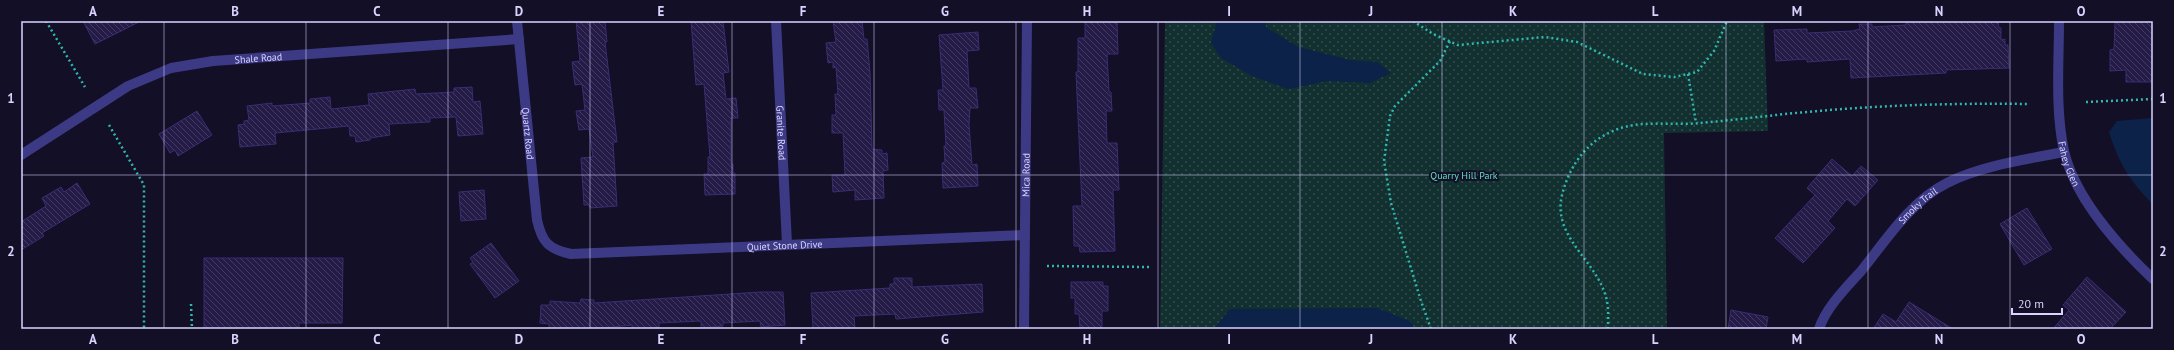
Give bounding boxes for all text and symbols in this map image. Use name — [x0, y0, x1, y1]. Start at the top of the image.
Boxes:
text: A — [89, 3, 97, 20]
text: B — [231, 3, 239, 20]
text: C — [373, 3, 381, 20]
text: D — [515, 3, 523, 20]
text: E — [658, 3, 665, 20]
text: F — [800, 3, 807, 20]
text: G — [941, 3, 949, 20]
text: H — [1083, 3, 1091, 20]
text: I — [1227, 3, 1231, 20]
text: J — [1368, 3, 1373, 20]
text: K — [1509, 3, 1517, 20]
text: L — [1652, 3, 1659, 20]
text: M — [1792, 3, 1802, 20]
text: N — [1935, 3, 1943, 20]
text: O — [2077, 3, 2086, 20]
street label: Shale Road — [234, 50, 283, 66]
text: 1 — [7, 90, 15, 107]
text: 1 — [2159, 90, 2167, 107]
street label: Granite Road — [774, 105, 789, 161]
street label: Quartz Road — [519, 107, 537, 160]
street label: Fahey Glen — [2056, 140, 2083, 188]
street label: Mica Road — [1019, 153, 1032, 197]
park label: Quarry Hill Park — [1430, 169, 1498, 182]
street label: Smoky Trail — [1895, 184, 1940, 226]
street label: Quiet Stone Drive — [746, 237, 823, 253]
text: 2 — [7, 243, 15, 260]
text: 2 — [2159, 243, 2167, 260]
scale bar — [2012, 290, 2062, 316]
text: 20 m — [2018, 296, 2044, 311]
text: A — [89, 331, 97, 348]
text: B — [231, 331, 239, 348]
text: C — [373, 331, 381, 348]
text: D — [515, 331, 523, 348]
text: E — [658, 331, 665, 348]
text: F — [800, 331, 807, 348]
text: G — [941, 331, 949, 348]
text: H — [1083, 331, 1091, 348]
text: I — [1227, 331, 1231, 348]
text: J — [1368, 331, 1373, 348]
text: K — [1509, 331, 1517, 348]
text: L — [1652, 331, 1659, 348]
text: M — [1792, 331, 1802, 348]
text: N — [1935, 331, 1943, 348]
text: O — [2077, 331, 2086, 348]

